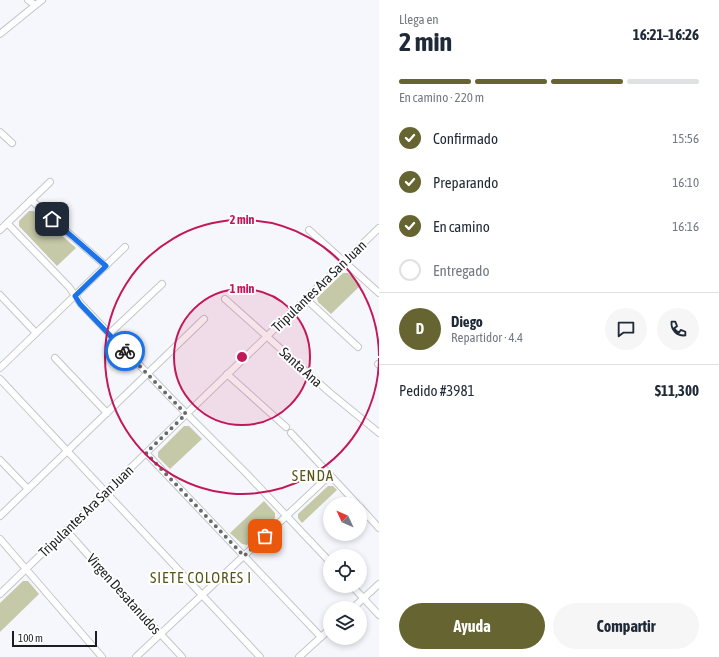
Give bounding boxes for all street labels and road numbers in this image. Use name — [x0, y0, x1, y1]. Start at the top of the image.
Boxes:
street label: Tripulantes Ara San Juan — [269, 237, 369, 335]
street label: Santa Ana — [276, 344, 326, 390]
street label: Tripulantes Ara San Juan — [36, 462, 136, 560]
street label: Virgen Desatanudos — [84, 551, 164, 637]

